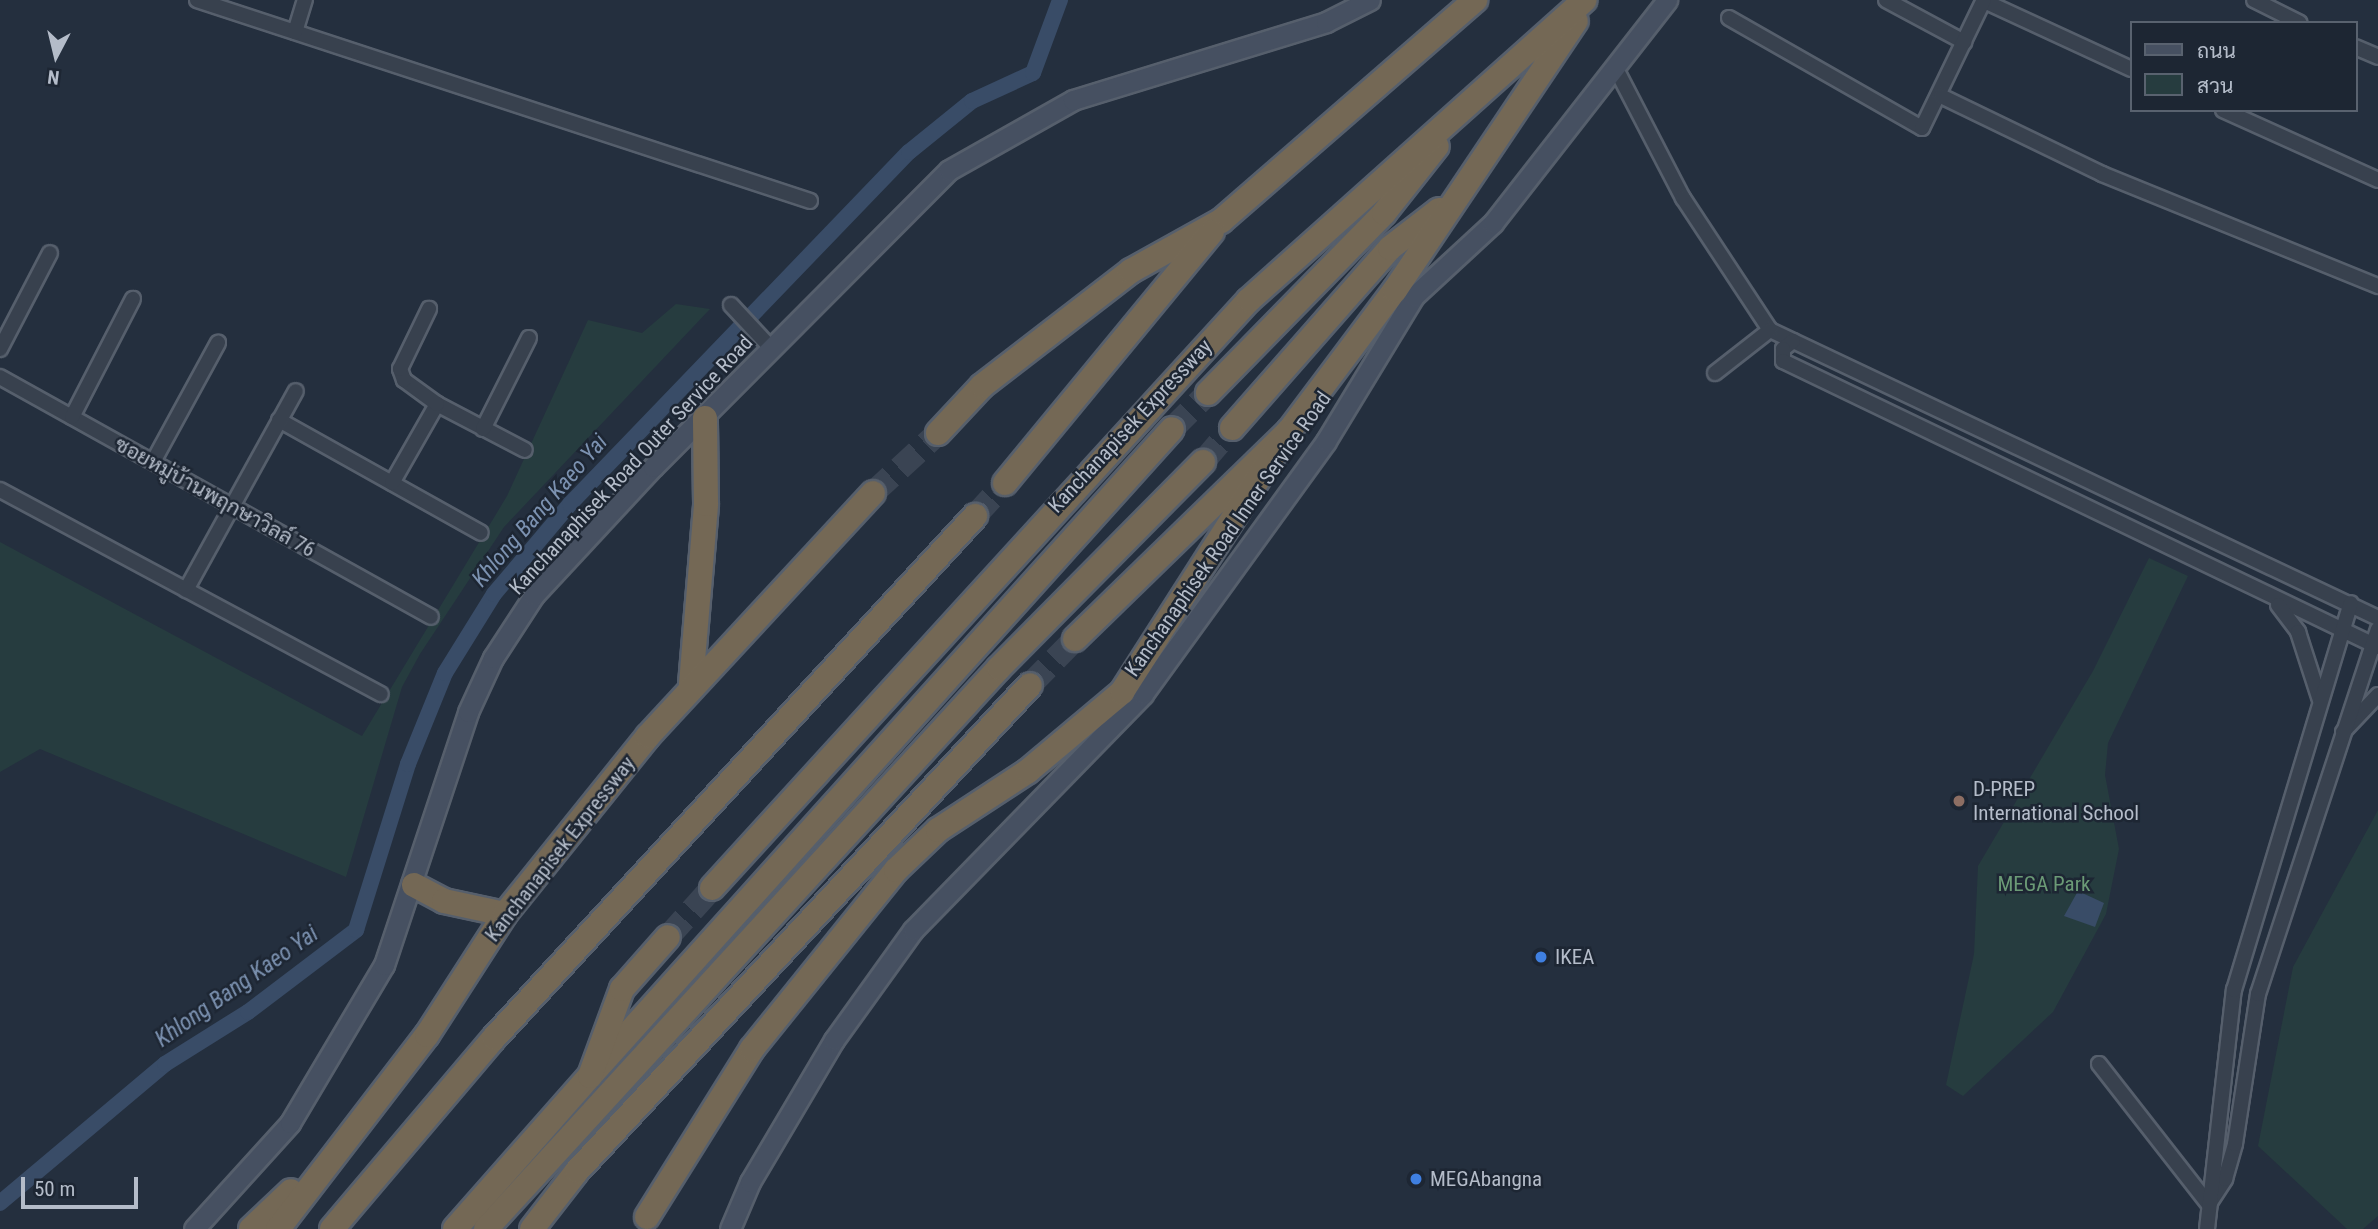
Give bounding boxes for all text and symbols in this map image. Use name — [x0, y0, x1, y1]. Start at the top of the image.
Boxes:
north arrow — [21, 21, 91, 91]
legend — [2130, 21, 2357, 112]
text: ถนน — [2197, 39, 2236, 63]
text: N — [46, 65, 61, 89]
text: สวน — [2197, 74, 2233, 98]
street label: Kanchanaphisek Road Outer Service Road — [504, 330, 758, 600]
street label: Kanchanapisek Expressway — [1043, 334, 1217, 518]
street label: Kanchanaphisek Road Inner Service Road — [1120, 387, 1336, 681]
water label: Khlong Bang Kaeo Yai — [466, 429, 614, 593]
street label: ซอยหมู่บ้านพฤกษาวิลล์ 76 — [110, 431, 320, 563]
street label: Kanchanapisek Expressway — [480, 751, 640, 947]
place label: D-PREP International School — [1973, 776, 2139, 826]
marker: D-PREP International School — [1951, 793, 1967, 809]
park label: MEGA Park — [1997, 871, 2091, 897]
water label: Khlong Bang Kaeo Yai — [150, 920, 324, 1054]
place label: IKEA — [1555, 944, 1594, 970]
marker: IKEA — [1533, 949, 1549, 965]
scale bar — [24, 1162, 142, 1206]
place label: MEGAbangna — [1430, 1166, 1542, 1192]
marker: MEGAbangna — [1408, 1171, 1424, 1187]
text: 50 m — [34, 1177, 75, 1201]

